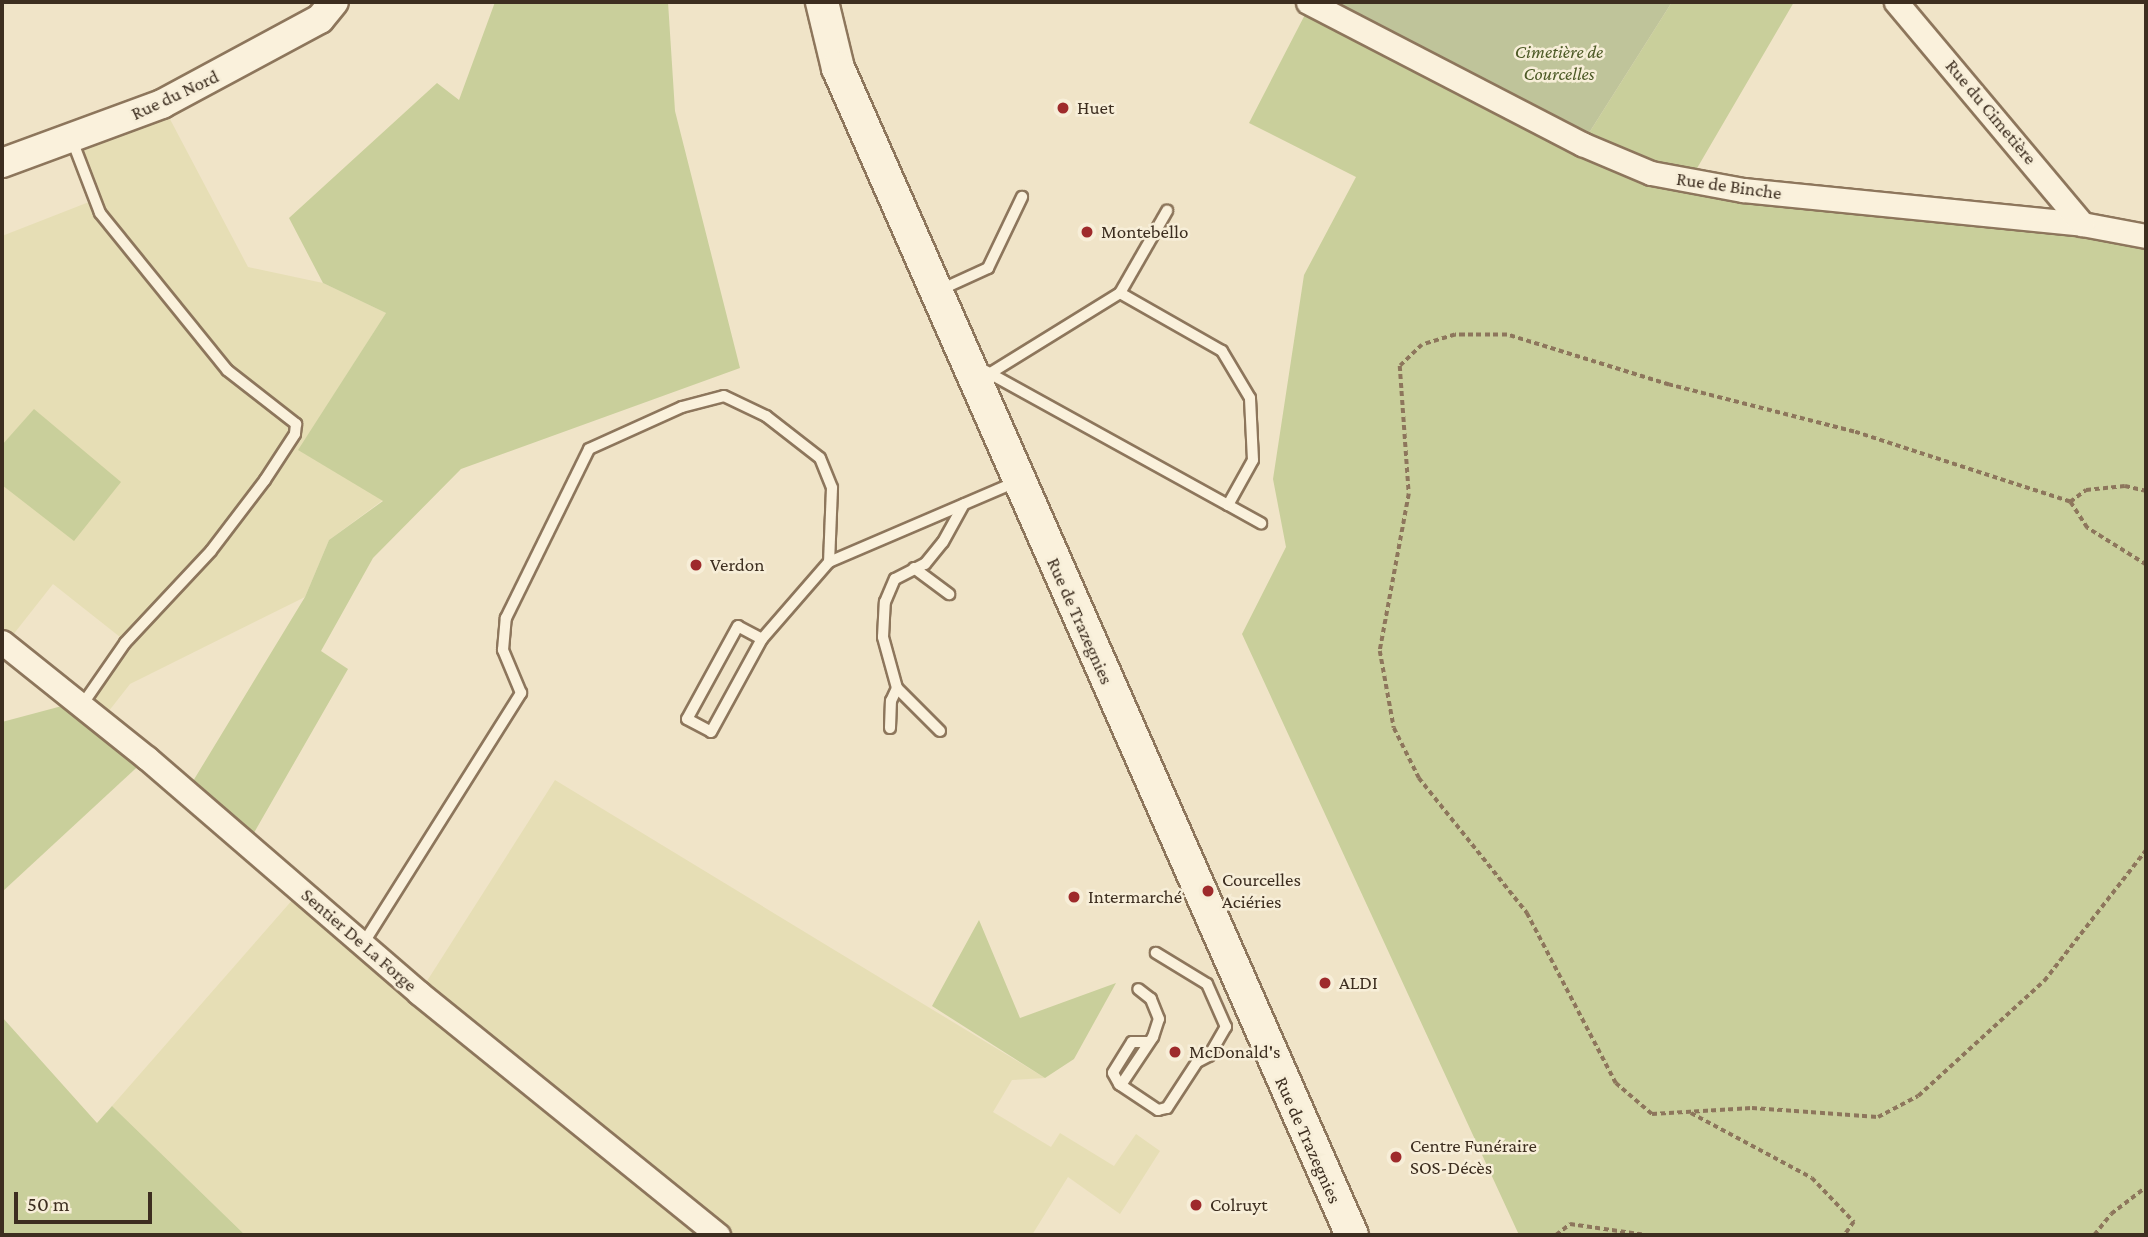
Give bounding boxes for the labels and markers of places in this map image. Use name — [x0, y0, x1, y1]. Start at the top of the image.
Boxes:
place label: Huet — [1077, 97, 1114, 119]
marker: Huet — [1055, 100, 1071, 116]
place label: Montebello — [1101, 221, 1188, 243]
marker: Montebello — [1079, 224, 1095, 240]
place label: Verdon — [710, 554, 764, 576]
marker: Verdon — [688, 557, 704, 573]
place label: Courcelles Aciéries — [1222, 869, 1301, 913]
marker: Courcelles Aciéries — [1200, 883, 1216, 899]
place label: Intermarché — [1088, 886, 1182, 908]
marker: Intermarché — [1066, 889, 1082, 905]
place label: ALDI — [1339, 972, 1378, 994]
marker: ALDI — [1317, 975, 1333, 991]
place label: McDonald's — [1189, 1041, 1281, 1063]
marker: McDonald's — [1167, 1044, 1183, 1060]
place label: Centre Funéraire SOS-Décès — [1410, 1135, 1537, 1179]
marker: Centre Funéraire SOS-Décès — [1388, 1149, 1404, 1165]
place label: Colruyt — [1210, 1194, 1267, 1216]
marker: Colruyt — [1188, 1197, 1204, 1213]

